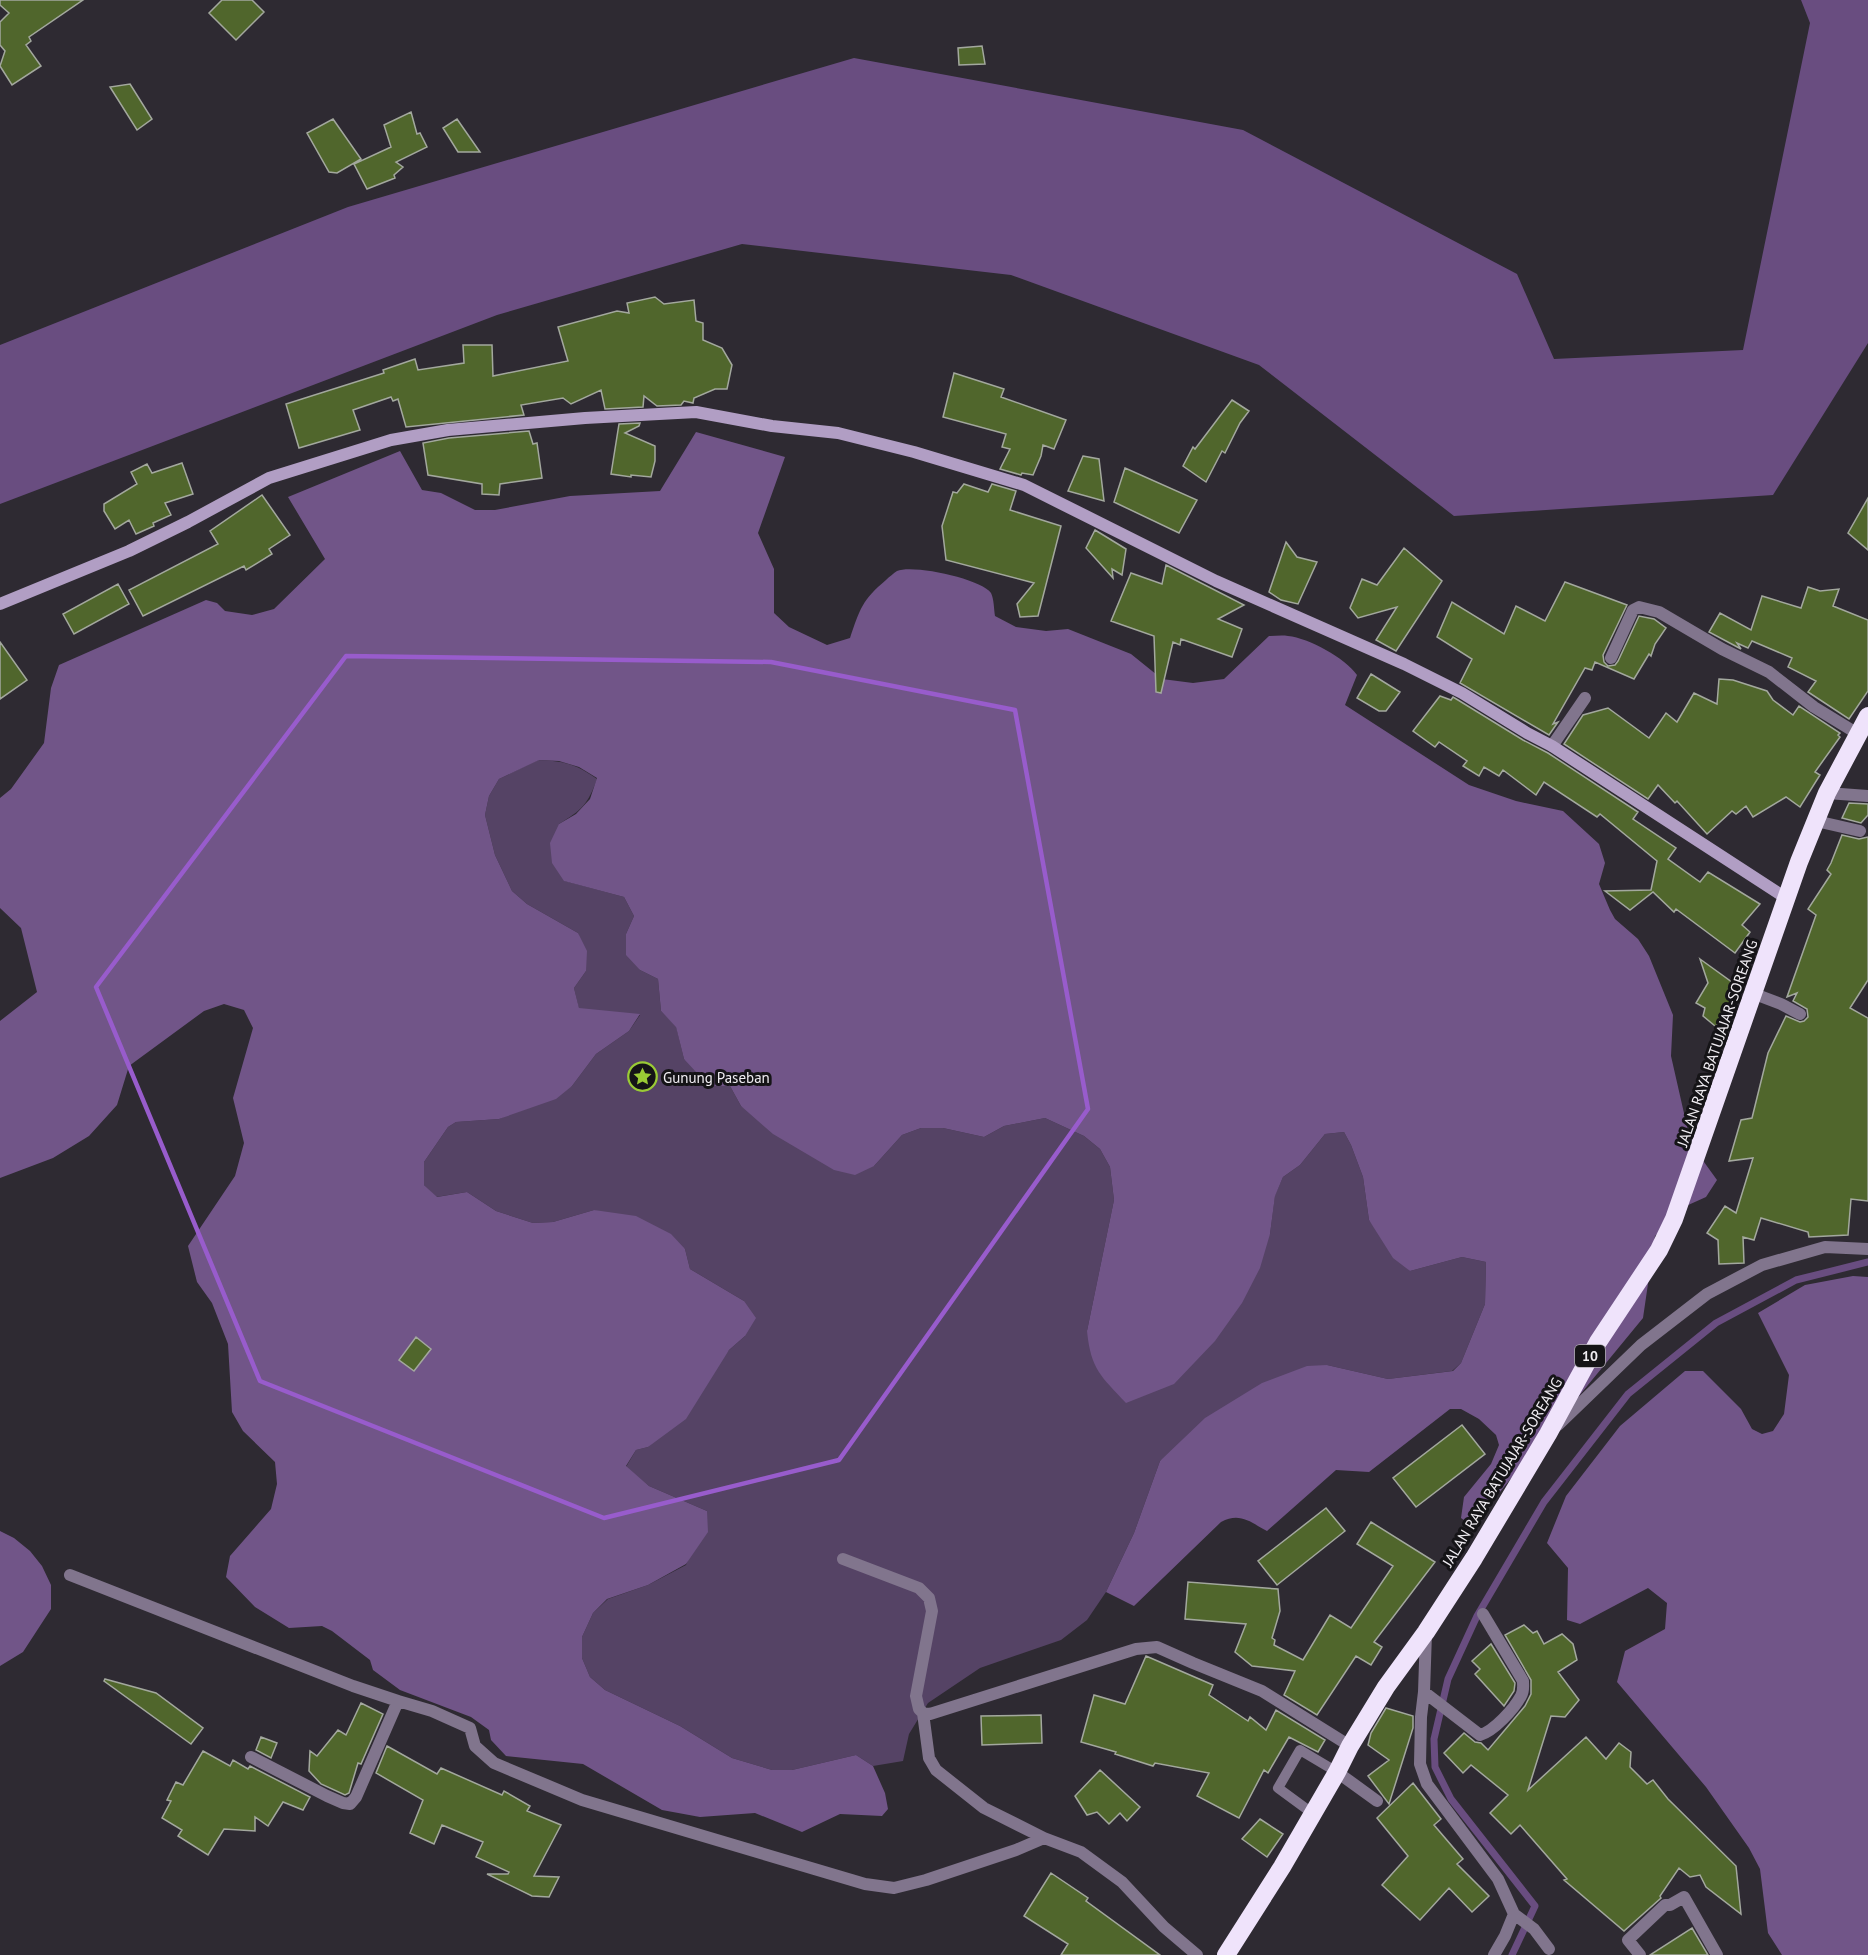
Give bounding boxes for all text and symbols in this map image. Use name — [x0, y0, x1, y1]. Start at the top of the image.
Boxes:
street label: JALAN RAYA BATUJAJAR-SOREANG — [1672, 937, 1761, 1150]
place icon: Gunung Paseban — [626, 1061, 658, 1093]
place label: Gunung Paseban — [663, 1068, 770, 1087]
road number: 10 — [1575, 1345, 1605, 1367]
street label: JALAN RAYA BATUJAJAR-SOREANG — [1437, 1374, 1566, 1571]

